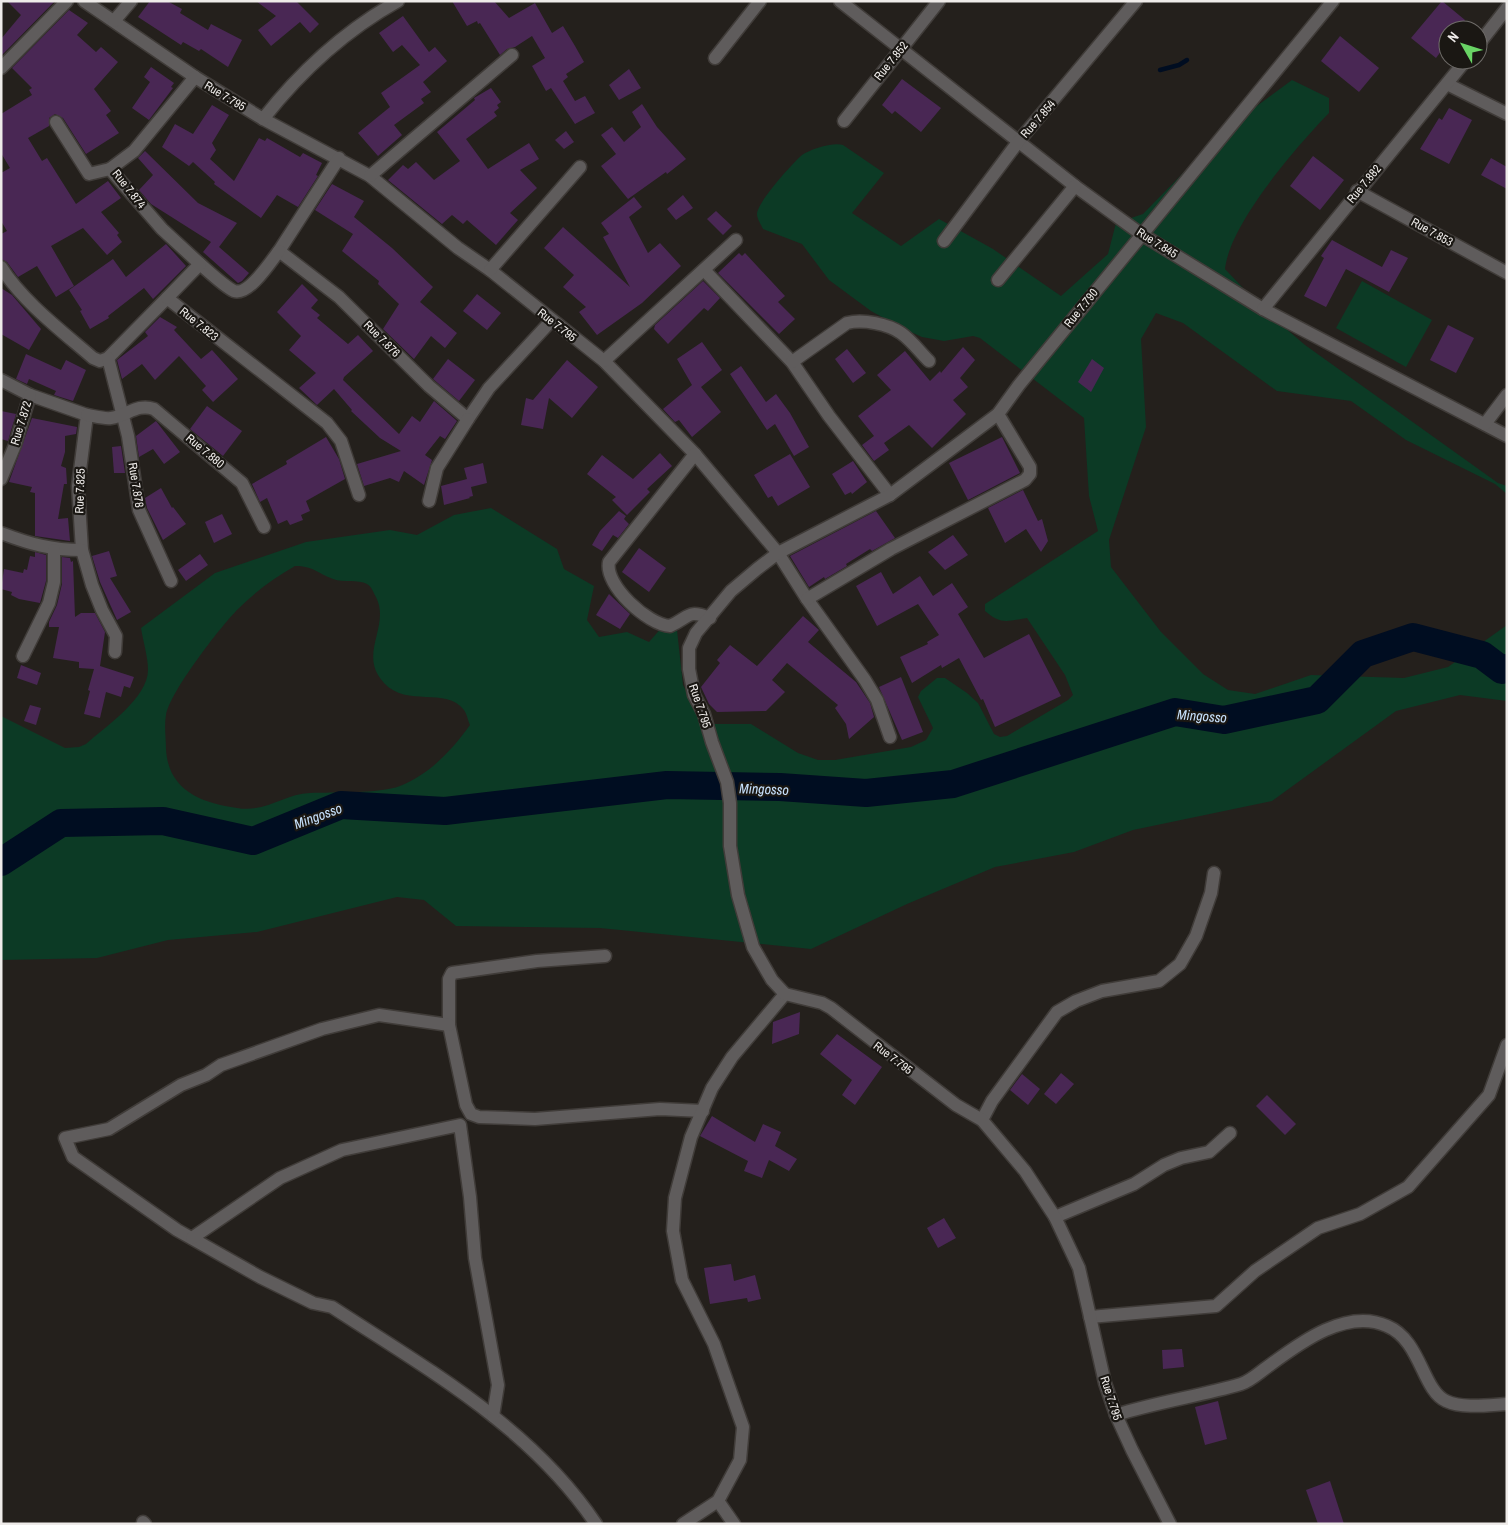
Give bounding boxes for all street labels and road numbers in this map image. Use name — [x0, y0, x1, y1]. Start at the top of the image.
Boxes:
street label: Rue 7.852 — [870, 38, 912, 84]
street label: Rue 7.795 — [201, 77, 249, 115]
street label: Rue 7.854 — [1017, 96, 1059, 141]
street label: Rue 7.882 — [1343, 161, 1385, 207]
street label: Rue 7.874 — [109, 166, 150, 212]
street label: Rue 7.853 — [1408, 214, 1456, 250]
street label: Rue 7.845 — [1134, 224, 1181, 262]
street label: Rue 7.790 — [1060, 285, 1102, 331]
street label: Rue 7.823 — [176, 303, 222, 345]
street label: Rue 7.795 — [534, 305, 580, 346]
street label: Rue 7.876 — [360, 317, 404, 361]
street label: Rue 7.872 — [7, 399, 35, 447]
street label: Rue 7.880 — [182, 430, 228, 472]
street label: Rue 7.878 — [125, 461, 147, 509]
street label: Rue 7.825 — [71, 468, 89, 514]
street label: Rue 7.795 — [685, 682, 715, 731]
street label: Rue 7.795 — [870, 1038, 916, 1078]
street label: Rue 7.795 — [1096, 1374, 1126, 1423]

